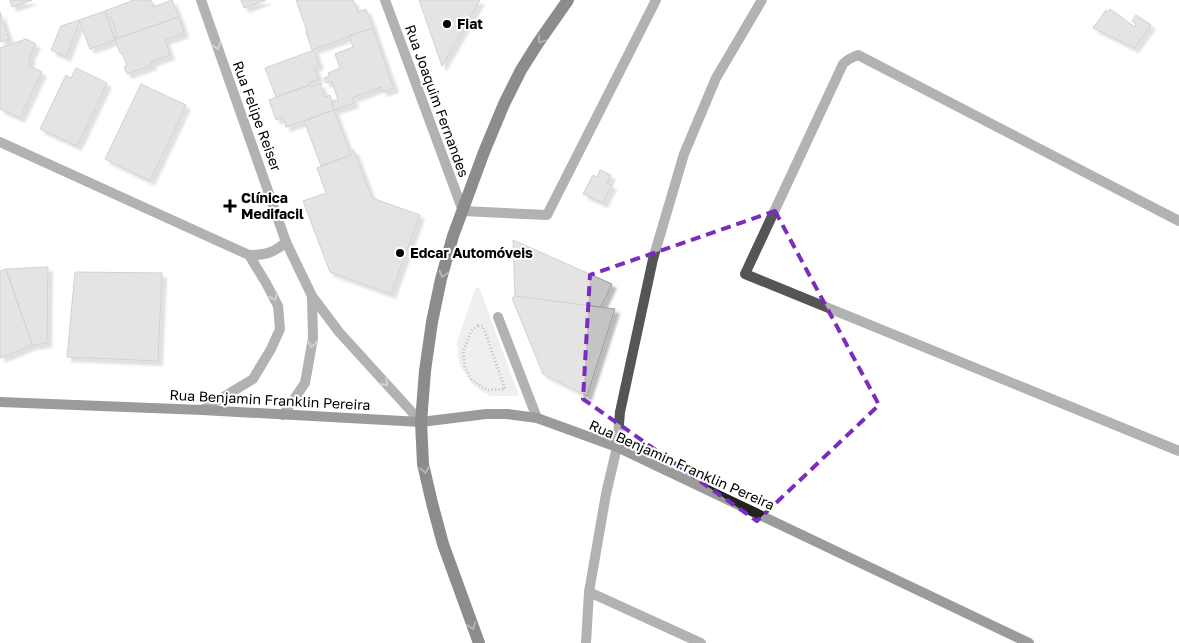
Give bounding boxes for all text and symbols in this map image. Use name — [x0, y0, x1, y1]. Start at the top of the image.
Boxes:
place label: Fiat — [457, 15, 483, 32]
marker: Fiat — [441, 18, 453, 30]
street label: Rua Joaquim Fernandes — [402, 22, 473, 179]
one-way arrow — [537, 35, 547, 44]
one-way arrow — [211, 41, 221, 50]
street label: Rua Felipe Reiser — [230, 58, 286, 174]
place label: Clínica Medifacil — [241, 189, 304, 222]
marker: Clínica Medifacil — [223, 199, 237, 213]
place label: Edcar Automóveis — [410, 244, 533, 261]
marker: Edcar Automóveis — [394, 247, 406, 259]
one-way arrow — [438, 269, 448, 277]
one-way arrow — [268, 292, 278, 301]
one-way arrow — [307, 341, 318, 349]
one-way arrow — [379, 378, 388, 387]
street label: Rua Benjamin Franklin Pereira — [169, 386, 371, 413]
street label: Rua Benjamin Franklin Pereira — [587, 416, 778, 513]
one-way arrow — [419, 466, 430, 475]
one-way arrow — [466, 621, 476, 629]

